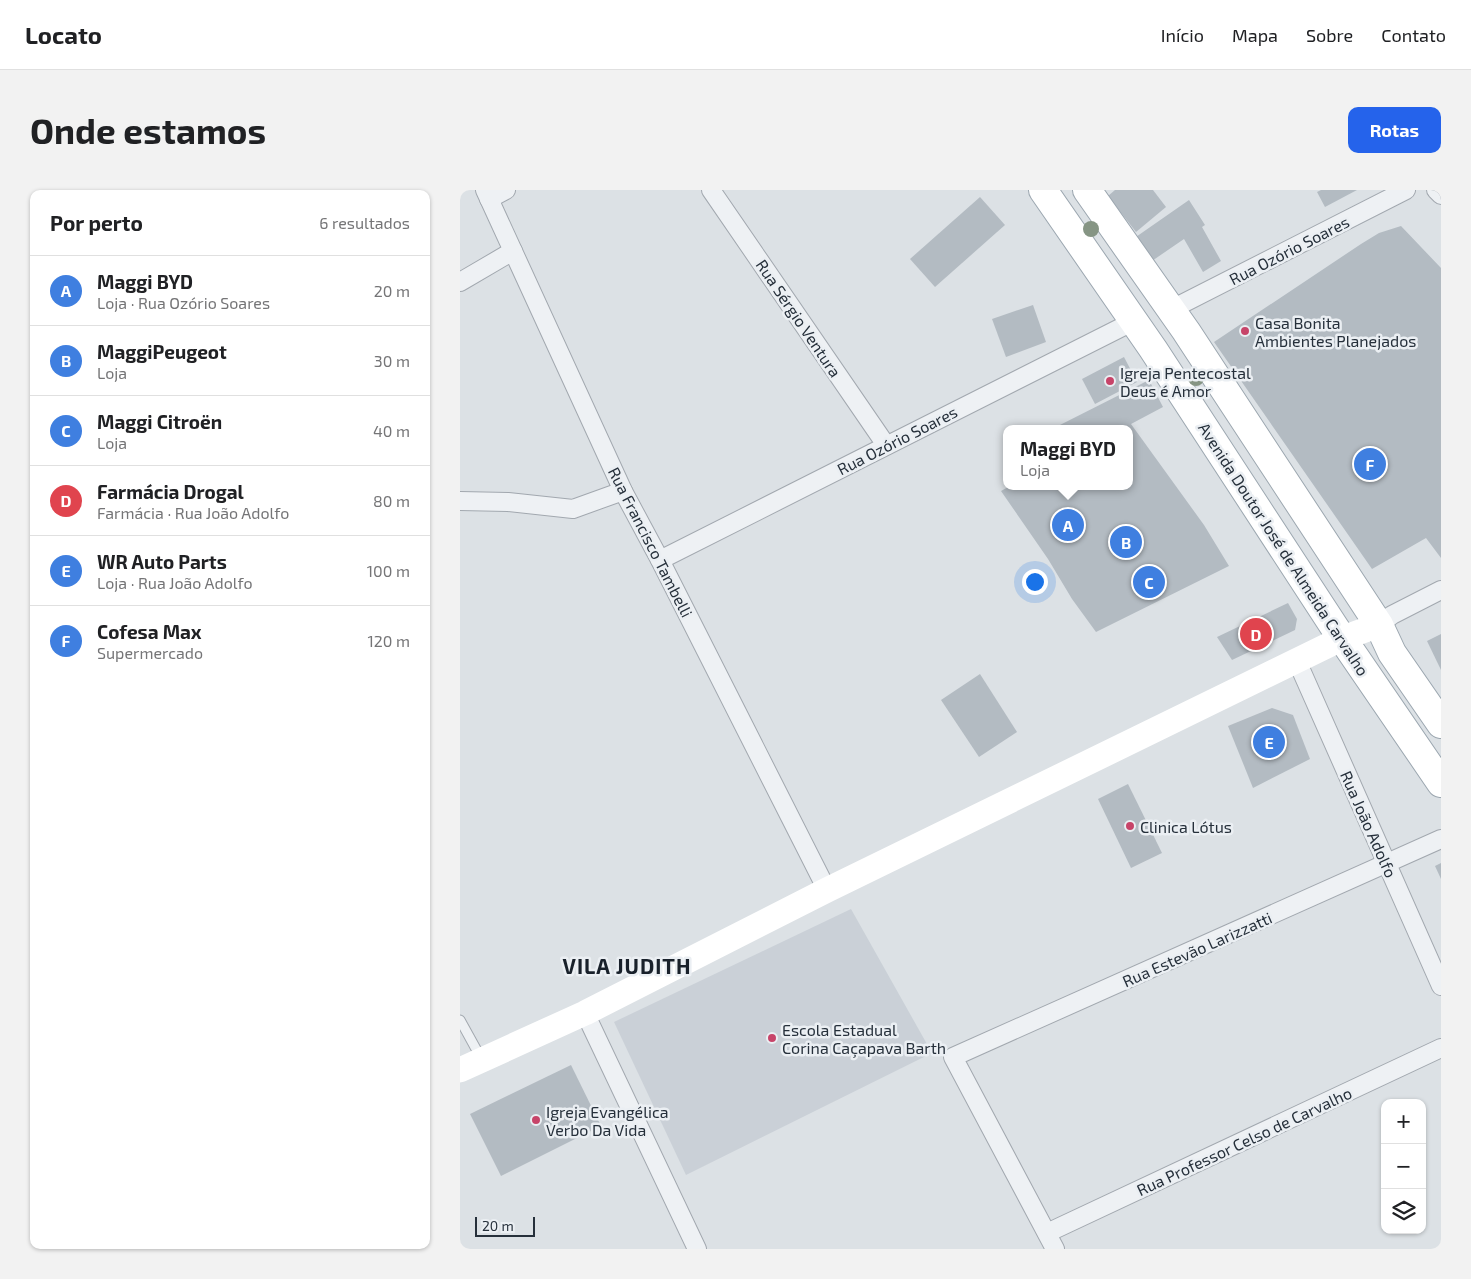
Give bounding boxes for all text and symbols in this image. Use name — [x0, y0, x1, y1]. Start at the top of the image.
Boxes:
text: Locato — [25, 20, 102, 49]
text: Início — [1161, 24, 1204, 46]
text: Mapa — [1232, 24, 1278, 46]
text: Sobre — [1306, 24, 1353, 46]
text: Contato — [1381, 24, 1446, 46]
button: Rotas — [1348, 107, 1441, 153]
text: Onde estamos — [30, 109, 266, 151]
text: Por perto — [50, 210, 143, 235]
street label: Rua Ozório Soares — [1226, 212, 1352, 288]
text: 6 resultados — [319, 213, 410, 232]
street label: Rua Sérgio Ventura — [753, 256, 845, 380]
text: Maggi BYD — [97, 270, 193, 293]
text: A — [61, 281, 71, 300]
text: 20 m — [374, 281, 410, 300]
text: Loja · Rua Ozório Soares — [97, 293, 270, 312]
place label: Casa Bonita Ambientes Planejados — [1255, 313, 1416, 351]
marker: Casa Bonita Ambientes Planejados — [1239, 325, 1251, 337]
text: MaggiPeugeot — [97, 340, 227, 363]
text: B — [61, 351, 71, 370]
text: 30 m — [374, 351, 410, 370]
text: Loja — [97, 363, 127, 382]
place label: Igreja Pentecostal Deus é Amor — [1120, 363, 1251, 400]
marker: Igreja Pentecostal Deus é Amor — [1104, 375, 1116, 387]
street label: Rua Ozório Soares — [834, 402, 960, 478]
text: Maggi Citroën — [97, 410, 222, 433]
street label: Avenida Doutor José de Almeida Carvalho — [1195, 418, 1373, 680]
text: C — [61, 421, 71, 440]
text: 40 m — [373, 421, 410, 440]
popup — [1003, 425, 1133, 490]
text: Loja — [97, 433, 127, 452]
text: Maggi BYD — [1020, 437, 1116, 460]
pin: F — [1354, 445, 1386, 483]
text: Loja — [1020, 460, 1050, 479]
street label: Rua Francisco Tambelli — [605, 464, 697, 620]
text: Farmácia Drogal — [97, 480, 244, 503]
text: D — [61, 491, 71, 510]
text: 80 m — [373, 491, 410, 510]
text: Farmácia · Rua João Adolfo — [97, 503, 289, 522]
pin: A — [1052, 506, 1084, 544]
pin: B — [1110, 523, 1142, 561]
text: WR Auto Parts — [97, 550, 227, 573]
text: E — [61, 561, 71, 580]
text: 100 m — [367, 561, 410, 580]
pin: C — [1133, 563, 1165, 601]
your location — [1022, 569, 1048, 595]
text: Loja · Rua João Adolfo — [97, 573, 253, 592]
pin: D — [1240, 615, 1272, 653]
text: Cofesa Max — [97, 620, 202, 643]
text: F — [62, 631, 70, 650]
text: 120 m — [367, 631, 410, 650]
text: Supermercado — [97, 643, 203, 662]
pin: E — [1253, 723, 1285, 761]
street label: Rua João Adolfo — [1337, 768, 1401, 880]
place label: Clinica Lótus — [1140, 817, 1232, 836]
marker: Clinica Lótus — [1124, 820, 1136, 832]
street label: Rua Estevão Larizzatti — [1119, 907, 1275, 991]
district label: VILA JUDITH — [562, 953, 692, 978]
place label: Escola Estadual Corina Caçapava Barth — [782, 1020, 946, 1058]
marker: Escola Estadual Corina Caçapava Barth — [766, 1032, 778, 1044]
street label: Rua Professor Celso de Carvalho — [1134, 1083, 1354, 1199]
map controls — [1381, 1099, 1426, 1234]
button: + — [1381, 1099, 1426, 1144]
place label: Igreja Evangélica Verbo Da Vida — [546, 1102, 669, 1139]
marker: Igreja Evangélica Verbo Da Vida — [530, 1114, 542, 1126]
button: − — [1381, 1144, 1426, 1189]
button: layers — [1381, 1189, 1426, 1234]
scale bar — [475, 1214, 535, 1237]
text: 20 m — [482, 1217, 514, 1234]

